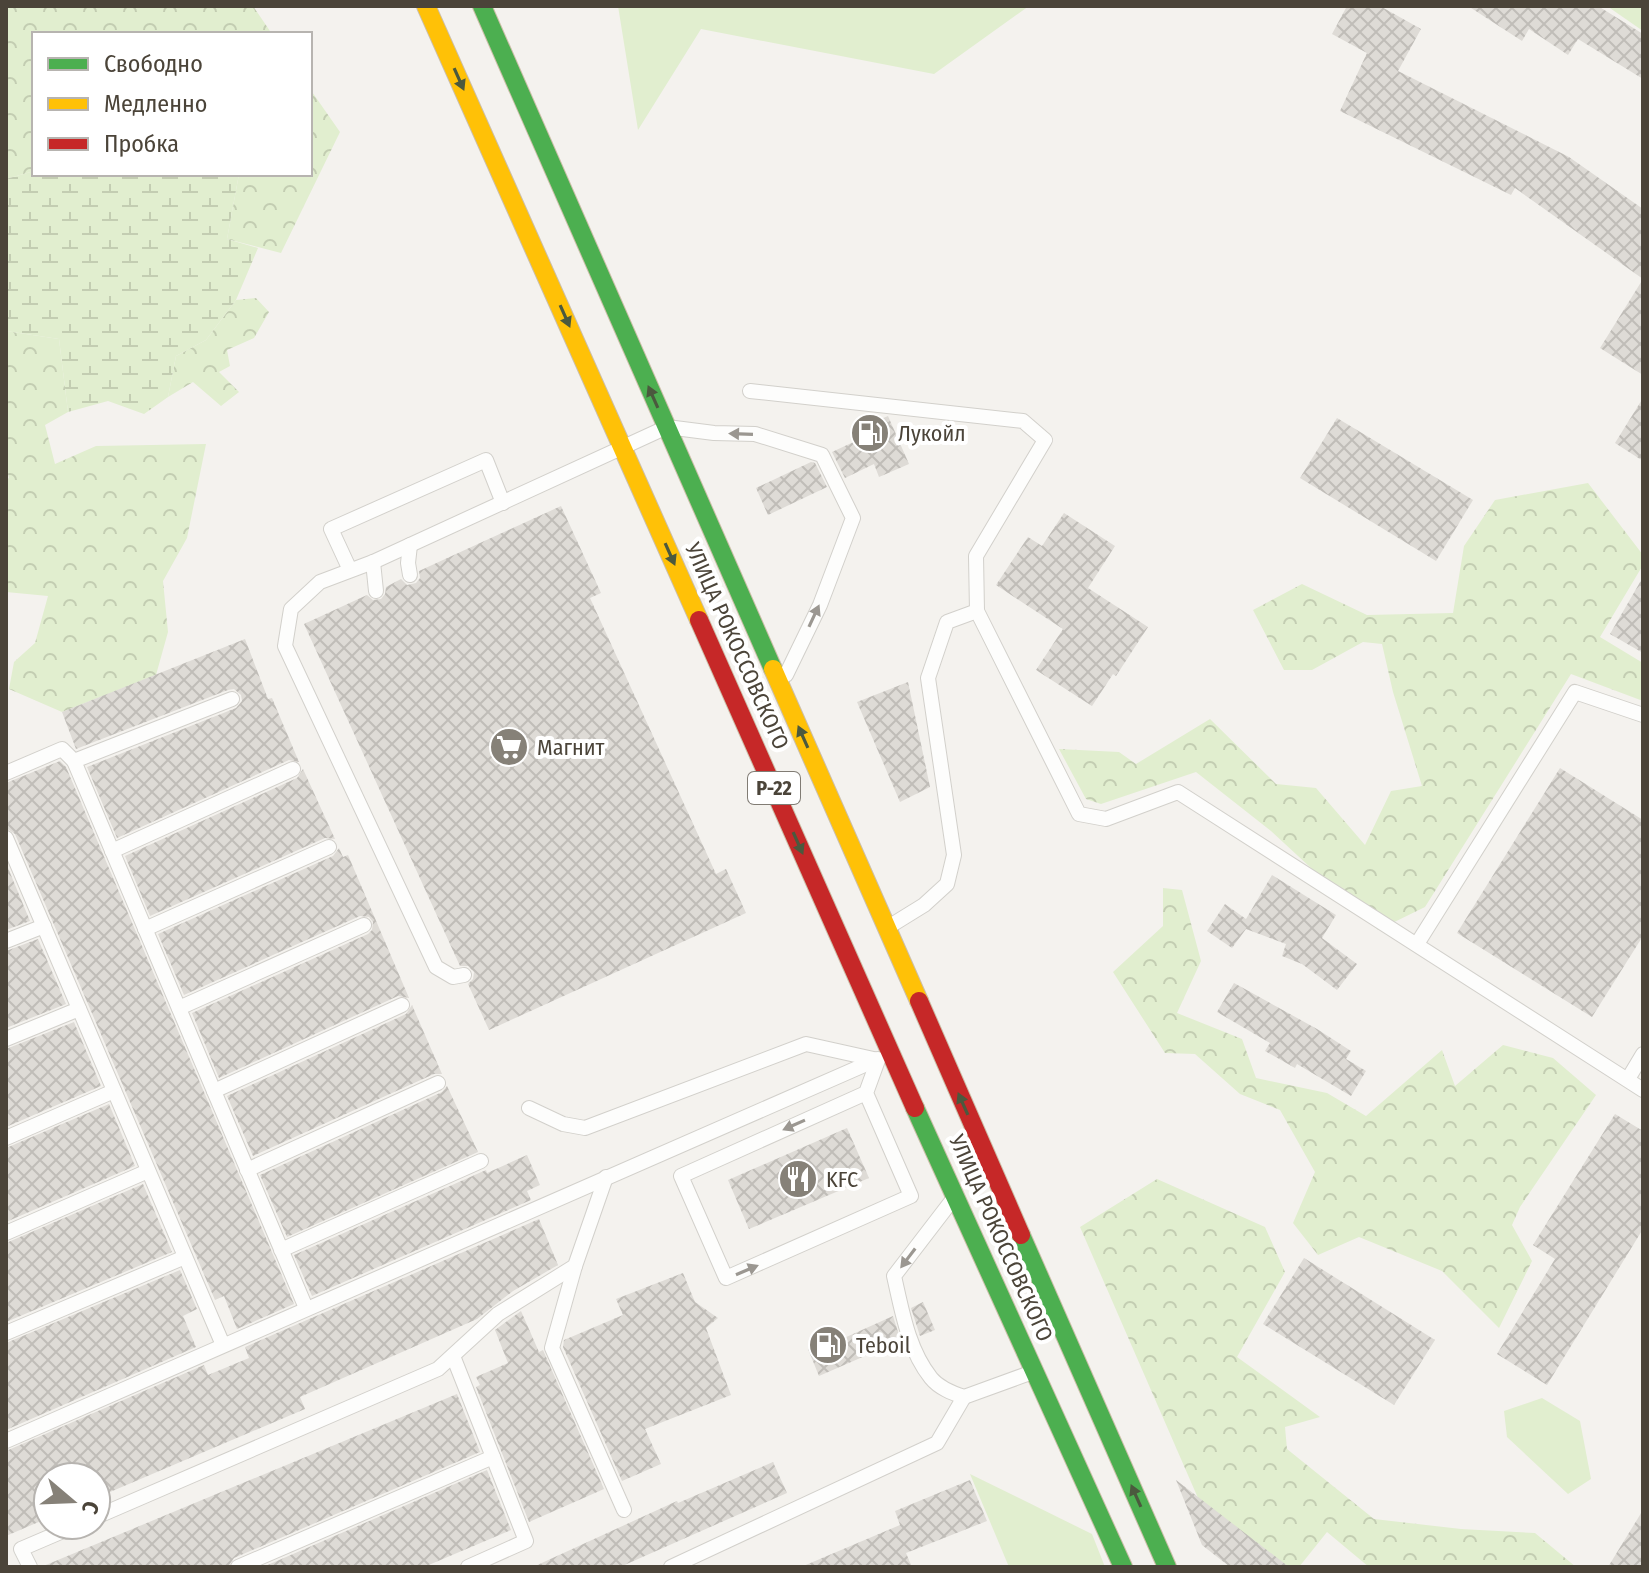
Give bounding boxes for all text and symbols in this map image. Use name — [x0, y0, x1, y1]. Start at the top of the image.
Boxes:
legend — [32, 32, 312, 176]
text: Свободно — [104, 50, 203, 78]
one-way arrow — [452, 67, 466, 91]
text: Медленно — [104, 90, 207, 118]
text: Пробка — [104, 130, 179, 158]
one-way arrow — [558, 305, 572, 328]
one-way arrow — [647, 385, 660, 409]
fuel station icon: Лукойл — [849, 412, 891, 454]
place label: Лукойл — [898, 420, 966, 447]
one-way arrow — [728, 428, 753, 440]
street label: УЛИЦА РОКОССОВСКОГО — [679, 537, 795, 754]
one-way arrow — [664, 542, 677, 566]
one-way arrow — [807, 604, 821, 628]
supermarket icon: Магнит — [488, 726, 530, 768]
one-way arrow — [796, 726, 809, 749]
place label: Магнит — [537, 734, 604, 761]
road number: Р-22 — [748, 772, 800, 804]
one-way arrow — [791, 831, 805, 855]
one-way arrow — [957, 1092, 970, 1116]
one-way arrow — [783, 1118, 806, 1131]
street label: УЛИЦА РОКОССОВСКОГО — [943, 1129, 1059, 1346]
restaurant icon: KFC — [777, 1158, 819, 1200]
place label: KFC — [826, 1166, 858, 1193]
one-way arrow — [900, 1248, 916, 1268]
one-way arrow — [736, 1263, 759, 1276]
fuel station icon: Teboil — [807, 1324, 849, 1366]
place label: Teboil — [856, 1332, 911, 1359]
north arrow — [32, 1461, 112, 1541]
one-way arrow — [1129, 1484, 1142, 1507]
text: С — [76, 1498, 105, 1518]

